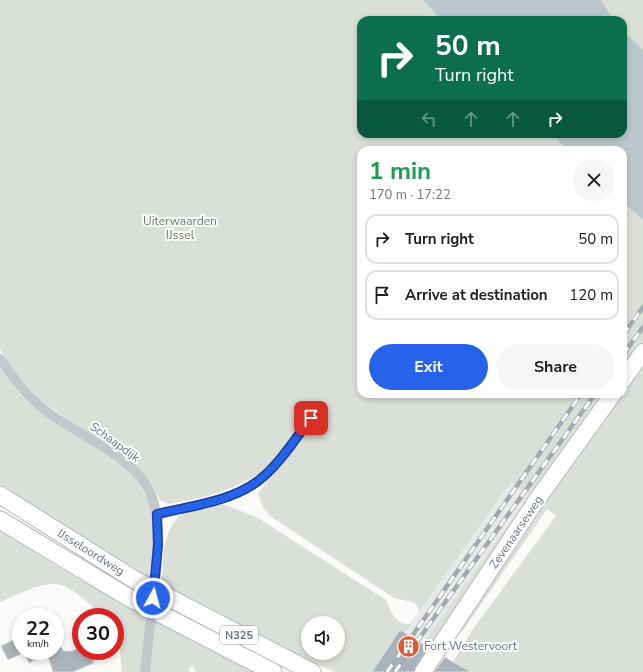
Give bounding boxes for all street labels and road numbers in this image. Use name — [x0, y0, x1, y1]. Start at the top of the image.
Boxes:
street label: Schaapdijk — [87, 418, 144, 466]
street label: Zevenaarseweg — [486, 492, 546, 572]
street label: IJsseloordweg — [54, 525, 128, 579]
road number: N325 — [220, 626, 258, 644]

